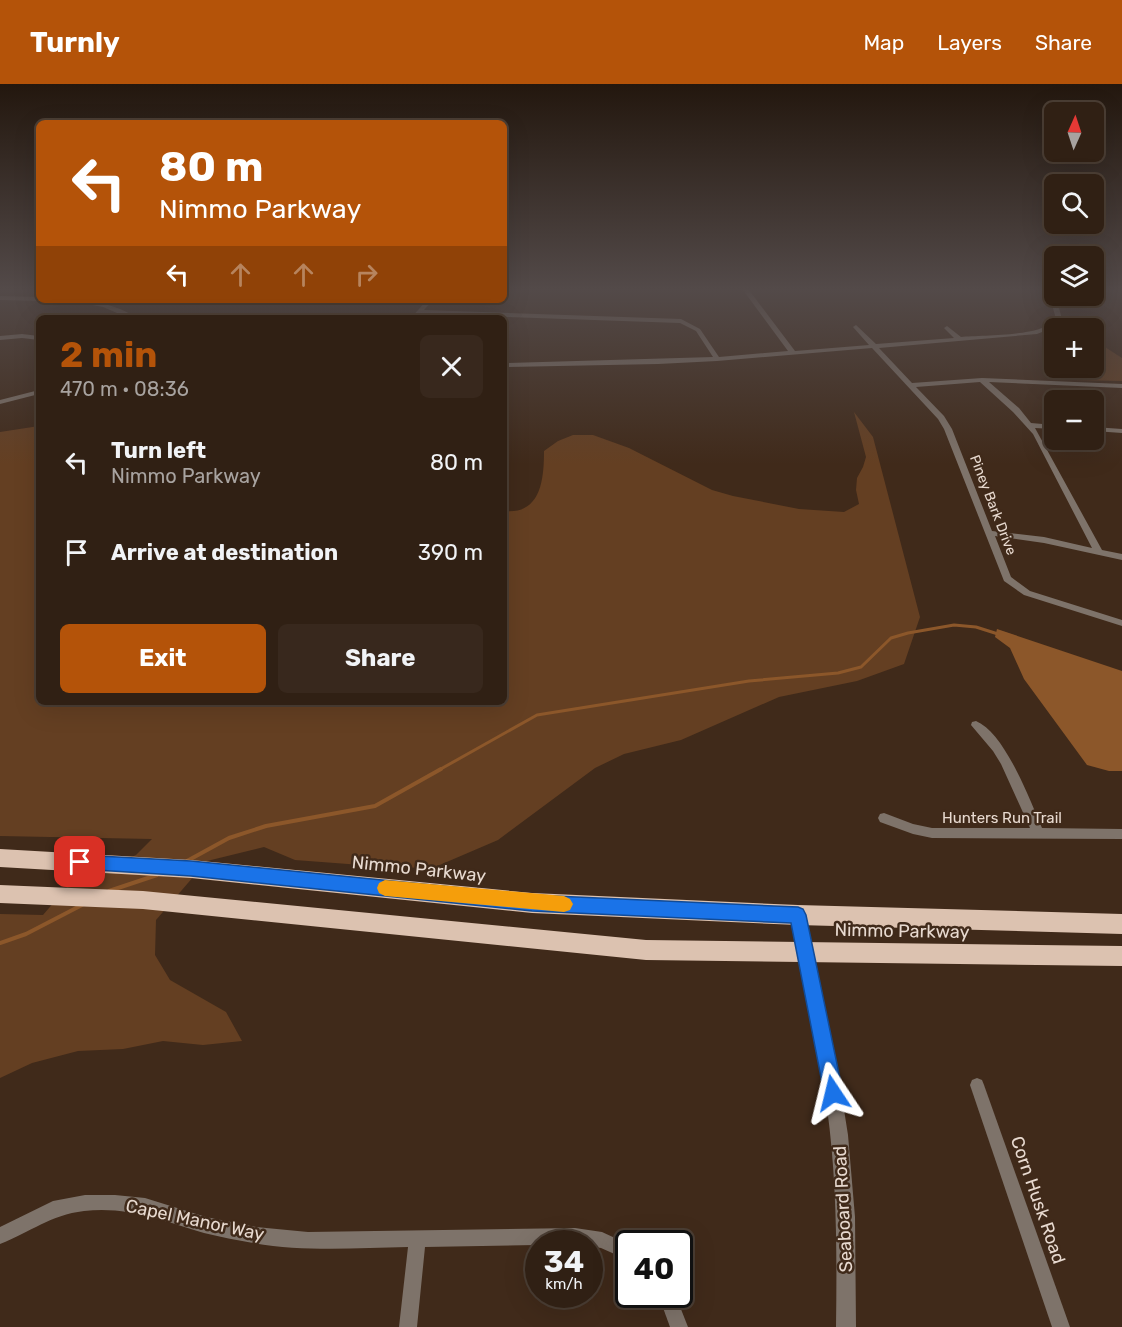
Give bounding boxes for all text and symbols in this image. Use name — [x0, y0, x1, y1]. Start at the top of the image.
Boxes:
text: Turnly — [30, 26, 120, 59]
text: Map — [863, 30, 904, 55]
text: Layers — [937, 30, 1002, 55]
text: Share — [1035, 30, 1092, 55]
north arrow — [1044, 102, 1104, 162]
map controls — [1044, 102, 1104, 450]
text: 80 m — [159, 142, 263, 192]
icon: left — [60, 144, 138, 222]
button: search — [1044, 174, 1104, 234]
text: Nimmo Parkway — [159, 193, 361, 225]
button: layers — [1044, 246, 1104, 306]
icon: left — [161, 258, 194, 291]
icon: ahead — [224, 258, 257, 291]
icon: ahead — [287, 258, 320, 291]
icon: right — [350, 258, 383, 291]
button: + — [1044, 318, 1104, 378]
text: 2 min — [60, 333, 158, 376]
button: close — [420, 335, 483, 398]
text: 470 m · 08:36 — [60, 377, 189, 401]
button: − — [1044, 390, 1104, 450]
text: Turn left — [111, 437, 206, 464]
icon: left — [60, 446, 93, 479]
text: 80 m — [430, 449, 483, 476]
street label: Piney Bark Drive — [966, 453, 1020, 558]
text: Nimmo Parkway — [111, 464, 261, 488]
icon: arrive — [60, 536, 93, 569]
text: Arrive at destination — [111, 539, 338, 566]
text: 390 m — [418, 539, 483, 566]
button: Exit — [60, 624, 266, 693]
button: Share — [278, 624, 483, 693]
street label: Hunters Run Trail — [942, 809, 1062, 827]
pin — [54, 836, 105, 887]
icon: arrive — [63, 845, 96, 878]
street label: Nimmo Parkway — [351, 851, 487, 887]
street label: Nimmo Parkway — [834, 919, 970, 943]
position arrow — [801, 1061, 865, 1125]
street label: Corn Husk Road — [1006, 1133, 1070, 1267]
street label: Seaboard Road — [829, 1145, 857, 1273]
street label: Capel Manor Way — [124, 1195, 266, 1245]
speed limit sign: 40 — [615, 1230, 693, 1308]
text: 34 — [544, 1244, 584, 1280]
text: km/h — [545, 1275, 583, 1293]

